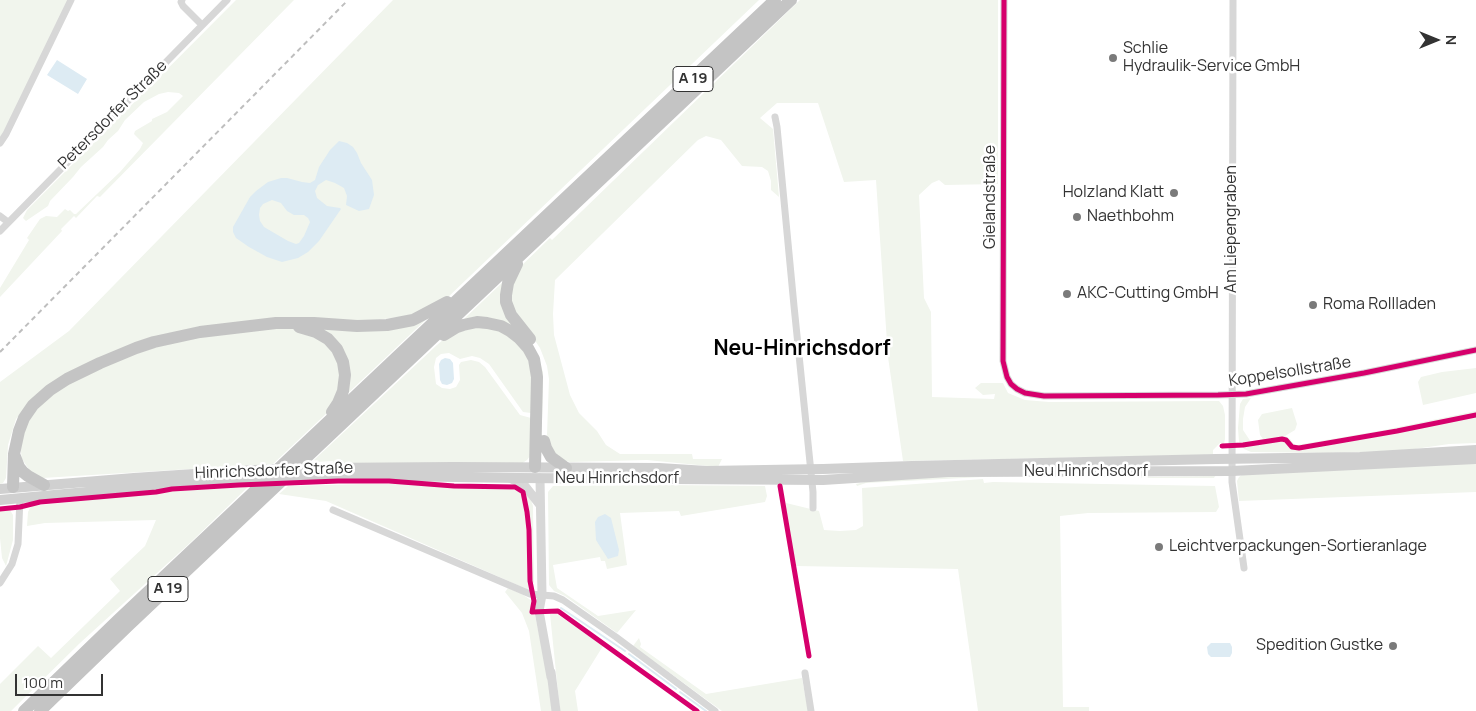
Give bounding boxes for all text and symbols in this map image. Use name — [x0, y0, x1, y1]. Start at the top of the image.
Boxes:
north arrow — [1411, 15, 1461, 65]
text: N — [1442, 35, 1461, 45]
place label: Schlie Hydraulik-Service GmbH — [1123, 39, 1300, 77]
marker: Schlie Hydraulik-Service GmbH — [1107, 52, 1119, 64]
street label: Petersdorfer Straße — [55, 57, 171, 173]
road number: A 19 — [673, 66, 713, 92]
street label: Gielandstraße — [981, 145, 1001, 249]
street label: Am Liepengraben — [1222, 165, 1242, 293]
place label: Holzland Klatt — [1063, 183, 1164, 203]
marker: Holzland Klatt — [1168, 187, 1180, 199]
place label: Naethbohm — [1087, 207, 1174, 227]
marker: Naethbohm — [1071, 211, 1083, 223]
place label: AKC-Cutting GmbH — [1077, 284, 1219, 304]
marker: AKC-Cutting GmbH — [1061, 288, 1073, 300]
place label: Roma Rollladen — [1323, 295, 1436, 315]
marker: Roma Rollladen — [1307, 299, 1319, 311]
district label: Neu-Hinrichsdorf — [714, 336, 890, 362]
street label: Koppelsollstraße — [1227, 353, 1353, 391]
street label: Hinrichsdorfer Straße — [195, 459, 353, 483]
street label: Neu Hinrichsdorf — [1024, 462, 1148, 482]
street label: Neu Hinrichsdorf — [555, 469, 679, 489]
place label: Leichtverpackungen-Sortieranlage — [1169, 537, 1427, 557]
marker: Leichtverpackungen-Sortieranlage — [1153, 541, 1165, 553]
road number: A 19 — [148, 576, 188, 602]
place label: Spedition Gustke — [1256, 636, 1383, 656]
marker: Spedition Gustke — [1387, 640, 1399, 652]
scale bar — [18, 664, 105, 696]
text: 100 m — [23, 672, 63, 693]

